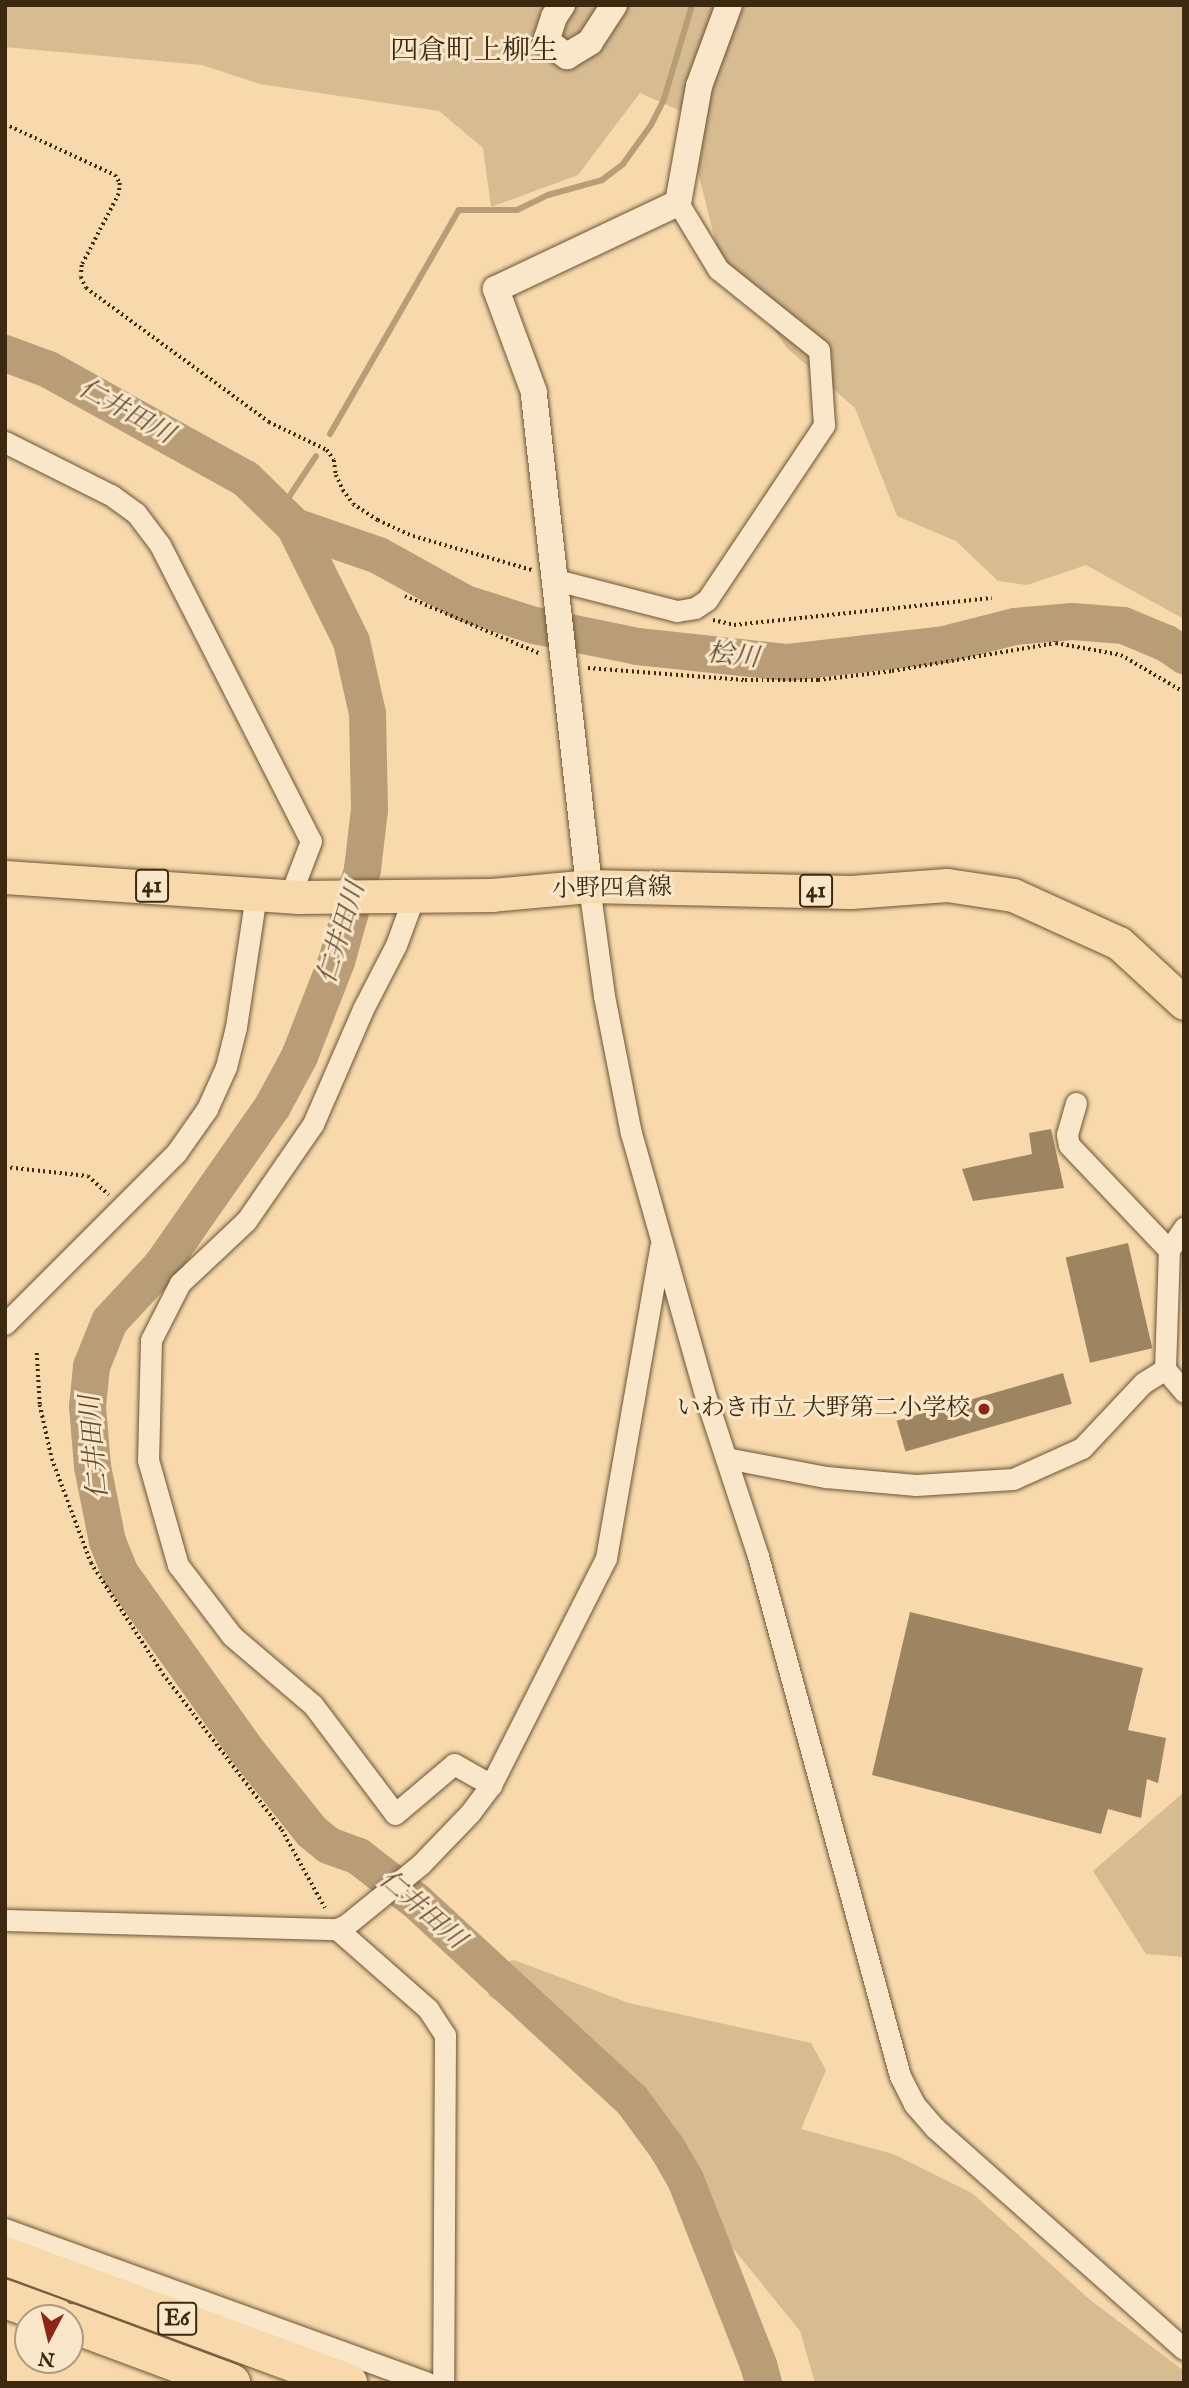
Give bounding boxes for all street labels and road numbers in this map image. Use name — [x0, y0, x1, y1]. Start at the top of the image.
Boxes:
road number: 41 — [134, 866, 170, 906]
road number: 41 — [798, 872, 834, 911]
street label: 小野四倉線 — [552, 874, 672, 904]
road number: E6 — [156, 2300, 198, 2338]

